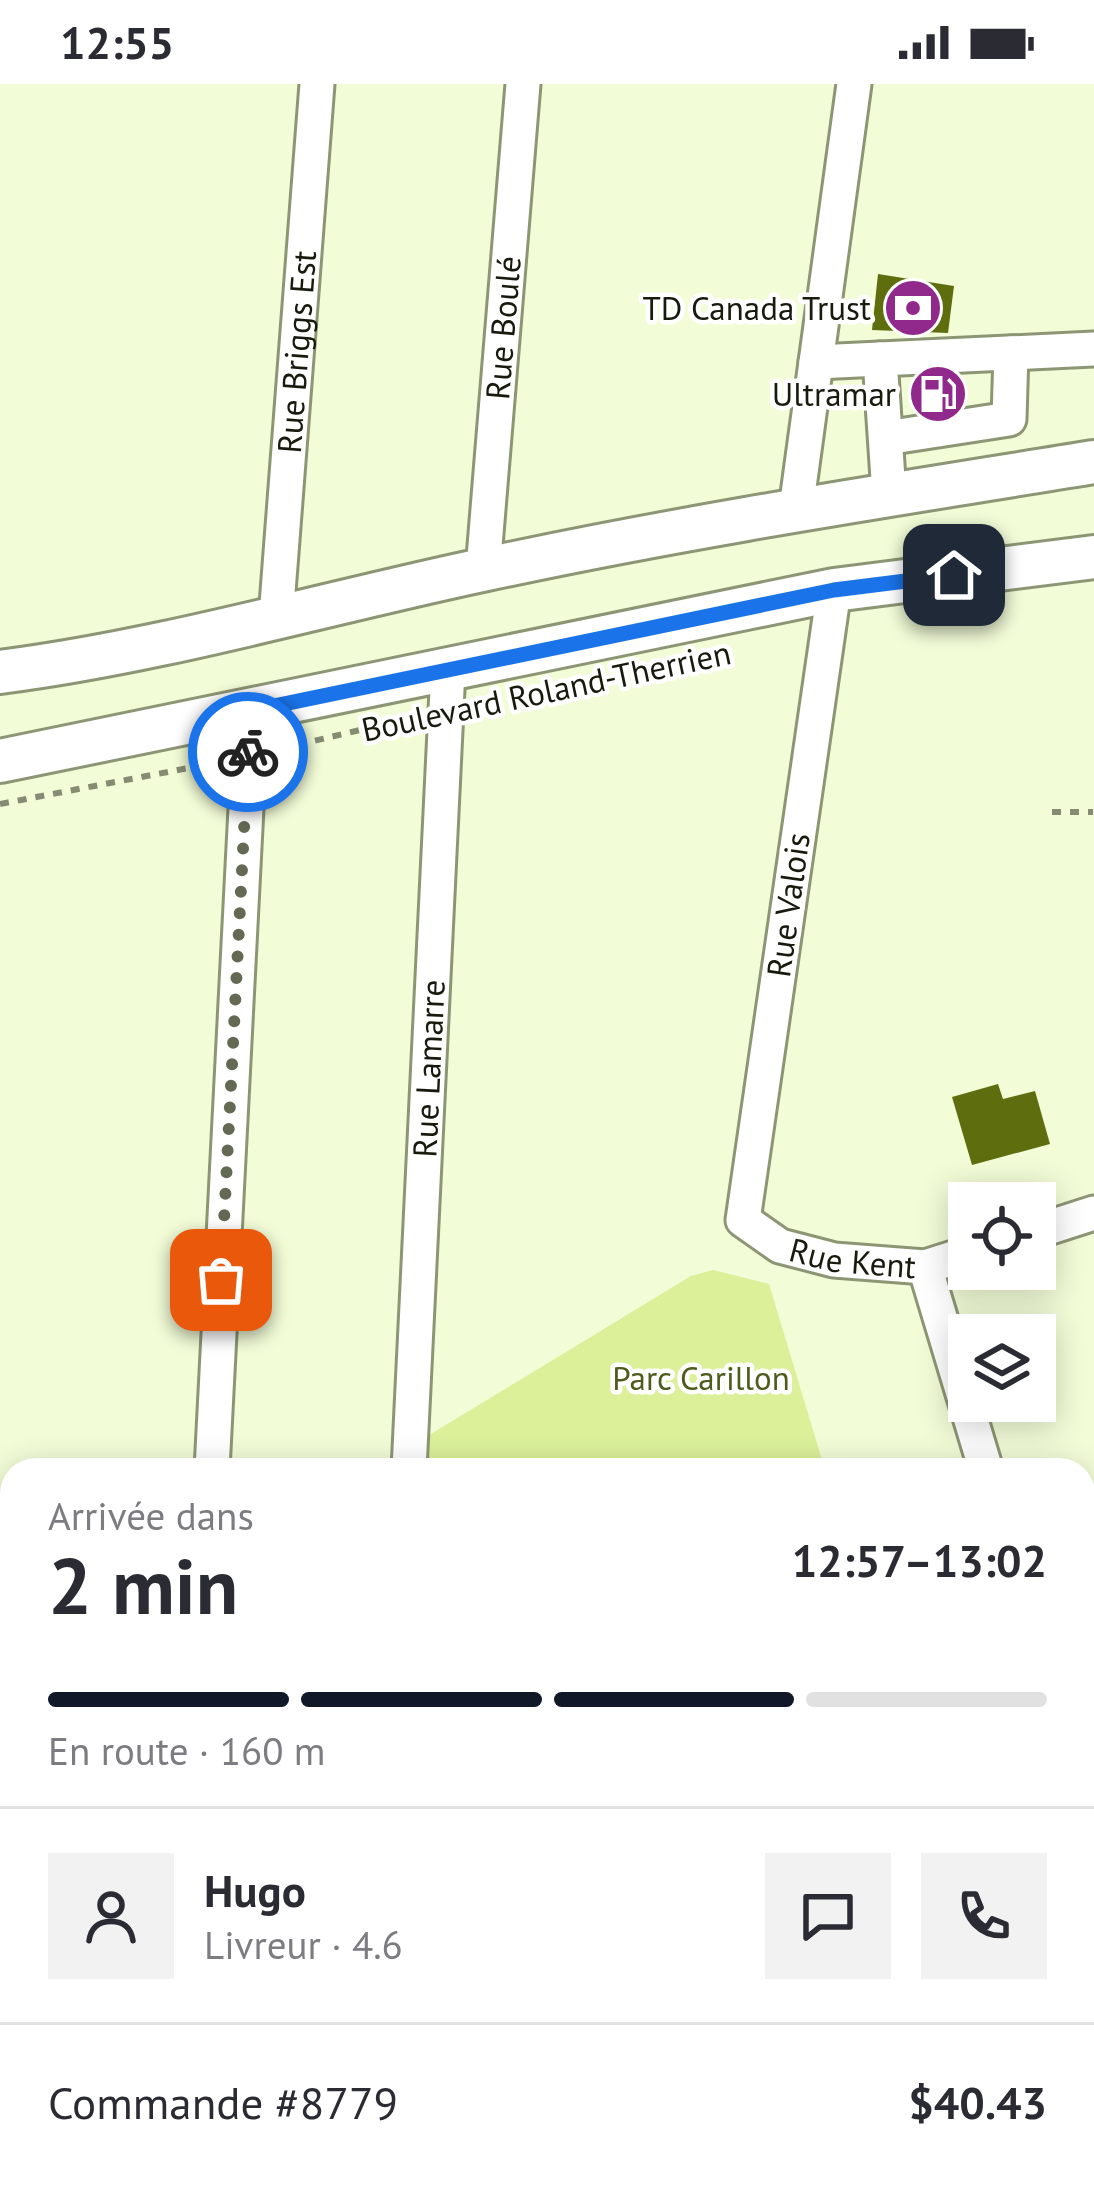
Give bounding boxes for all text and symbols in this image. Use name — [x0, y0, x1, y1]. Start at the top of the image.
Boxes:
text: 12:55 — [60, 13, 174, 71]
street label: Rue Briggs Est — [267, 249, 325, 455]
street label: Rue Boulé — [475, 254, 530, 401]
bank icon: TD Canada Trust — [882, 277, 944, 339]
place label: TD Canada Trust — [642, 286, 871, 329]
fuel station icon: Ultramar — [907, 363, 969, 425]
place label: Ultramar — [772, 372, 896, 415]
pin — [903, 524, 1005, 626]
icon: home — [921, 542, 987, 608]
street label: Boulevard Roland-Therrien — [357, 630, 734, 751]
courier — [188, 692, 308, 812]
icon: bike — [215, 719, 281, 785]
street label: Rue Valois — [756, 830, 819, 980]
street label: Rue Lamarre — [402, 979, 454, 1158]
map controls — [948, 1182, 1056, 1422]
button: locate — [948, 1182, 1056, 1290]
street label: Rue Kent — [785, 1227, 918, 1287]
pin — [170, 1229, 272, 1331]
icon: bag — [188, 1247, 254, 1313]
button: layers — [948, 1314, 1056, 1422]
park label: Parc Carillon — [612, 1356, 790, 1399]
text: Arrivée dans — [48, 1490, 254, 1541]
text: 12:57–13:02 — [792, 1531, 1047, 1589]
text: 2 min — [48, 1535, 238, 1636]
text: En route · 160 m — [48, 1725, 326, 1776]
button: person — [48, 1853, 174, 1979]
button: chat — [765, 1853, 891, 1979]
button: phone — [921, 1853, 1047, 1979]
text: Hugo — [204, 1861, 306, 1919]
text: Livreur · 4.6 — [204, 1919, 403, 1970]
text: Commande #8779 — [48, 2073, 398, 2131]
text: $40.43 — [908, 2073, 1047, 2131]

